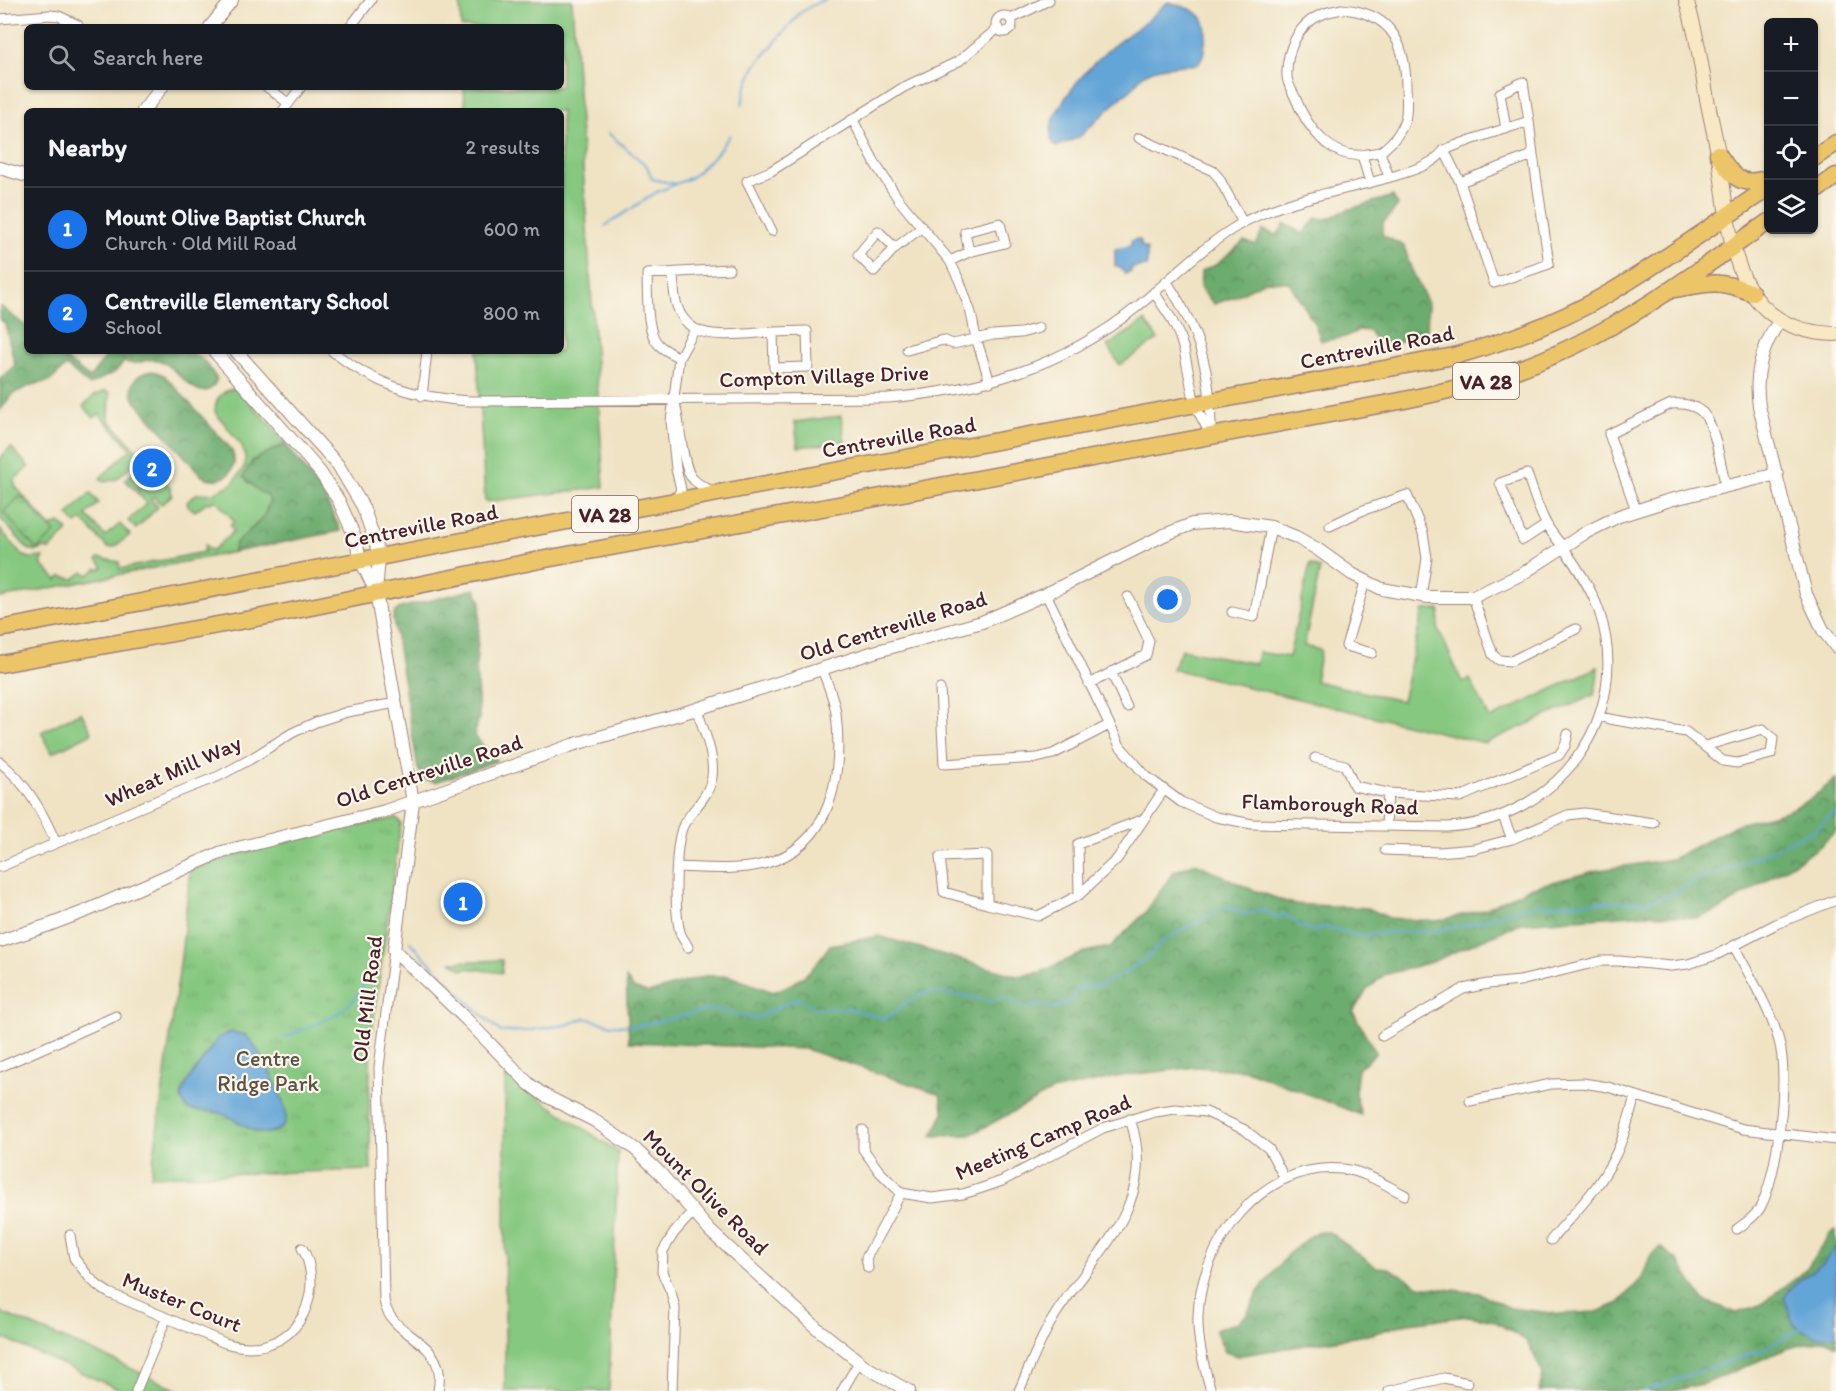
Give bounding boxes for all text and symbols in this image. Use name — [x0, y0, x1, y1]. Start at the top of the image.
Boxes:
map controls — [1764, 18, 1818, 234]
button: + — [1764, 18, 1818, 72]
search box — [24, 24, 564, 90]
icon: search — [45, 41, 78, 74]
text: Search here — [93, 44, 203, 71]
button: − — [1764, 72, 1818, 126]
button: locate — [1764, 126, 1818, 180]
text: Nearby — [48, 131, 127, 163]
text: 2 results — [466, 135, 540, 159]
button: layers — [1764, 180, 1818, 234]
text: Mount Olive Baptist Church — [105, 204, 366, 231]
text: 1 — [63, 217, 72, 241]
text: 600 m — [483, 217, 540, 241]
text: Church · Old Mill Road — [105, 231, 297, 255]
text: Centreville Elementary School — [105, 288, 389, 315]
text: 2 — [62, 301, 73, 325]
text: 800 m — [483, 301, 540, 325]
text: School — [105, 315, 162, 339]
street label: Centreville Road — [1298, 319, 1456, 375]
street label: Compton Village Drive — [719, 359, 929, 393]
road number: VA 28 — [1453, 363, 1519, 399]
street label: Centreville Road — [820, 410, 978, 464]
pin: 2 — [132, 446, 172, 490]
road number: VA 28 — [572, 496, 638, 532]
street label: Centreville Road — [342, 498, 500, 554]
street label: Old Centreville Road — [796, 585, 990, 667]
your location — [1153, 585, 1182, 614]
street label: Old Centreville Road — [332, 728, 526, 814]
street label: Wheat Mill Way — [101, 729, 246, 813]
street label: Flamborough Road — [1241, 787, 1419, 821]
pin: 1 — [444, 880, 482, 924]
street label: Old Mill Road — [346, 934, 388, 1064]
park label: Centre Ridge Park — [217, 1045, 319, 1097]
street label: Meeting Camp Road — [951, 1088, 1135, 1186]
street label: Mount Olive Road — [637, 1123, 775, 1261]
street label: Muster Court — [119, 1266, 245, 1338]

